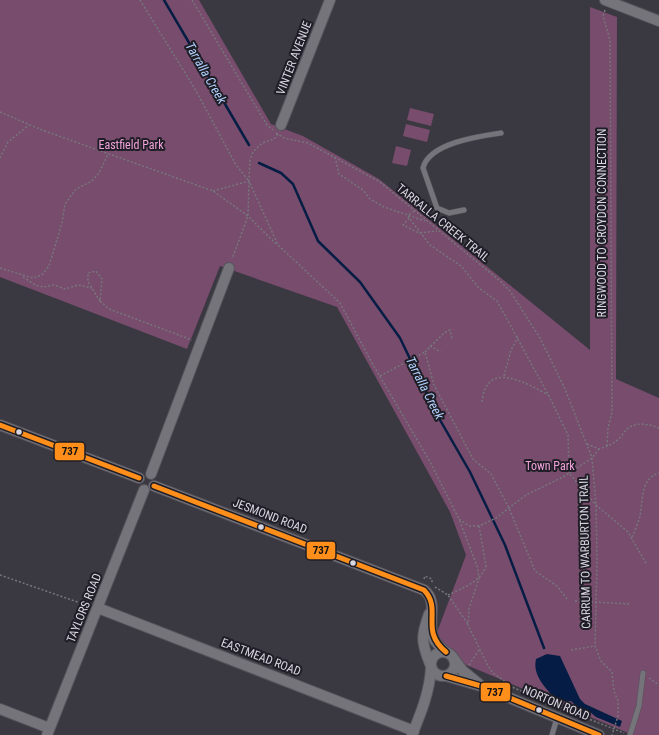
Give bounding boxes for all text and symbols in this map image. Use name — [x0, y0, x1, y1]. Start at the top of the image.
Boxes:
street label: VINTER AVENUE — [274, 19, 314, 97]
water label: Tarralla Creek — [182, 40, 230, 107]
street label: RINGWOOD TO CROYDON CONNECTION — [595, 129, 609, 317]
park label: Eastfield Park — [98, 138, 164, 152]
street label: TARRALLA CREEK TRAIL — [394, 181, 493, 265]
water label: Tarralla Creek — [403, 354, 447, 422]
unlabelled marker — [14, 427, 24, 437]
line badge: 737 — [54, 442, 85, 461]
text: 737 — [62, 445, 79, 458]
park label: Town Park — [525, 459, 575, 473]
street label: CARRUM TO WARBURTON TRAIL — [577, 475, 593, 629]
street label: JESMOND ROAD — [231, 495, 309, 537]
unlabelled marker — [256, 522, 266, 532]
line badge: 737 — [306, 541, 336, 560]
text: 737 — [313, 544, 330, 557]
unlabelled marker — [348, 558, 358, 568]
street label: TAYLORS ROAD — [64, 571, 104, 645]
street label: EASTMEAD ROAD — [219, 635, 303, 679]
line badge: 737 — [480, 682, 511, 702]
street label: NORTON ROAD — [520, 683, 592, 723]
text: 737 — [487, 686, 504, 699]
unlabelled marker — [534, 705, 544, 715]

